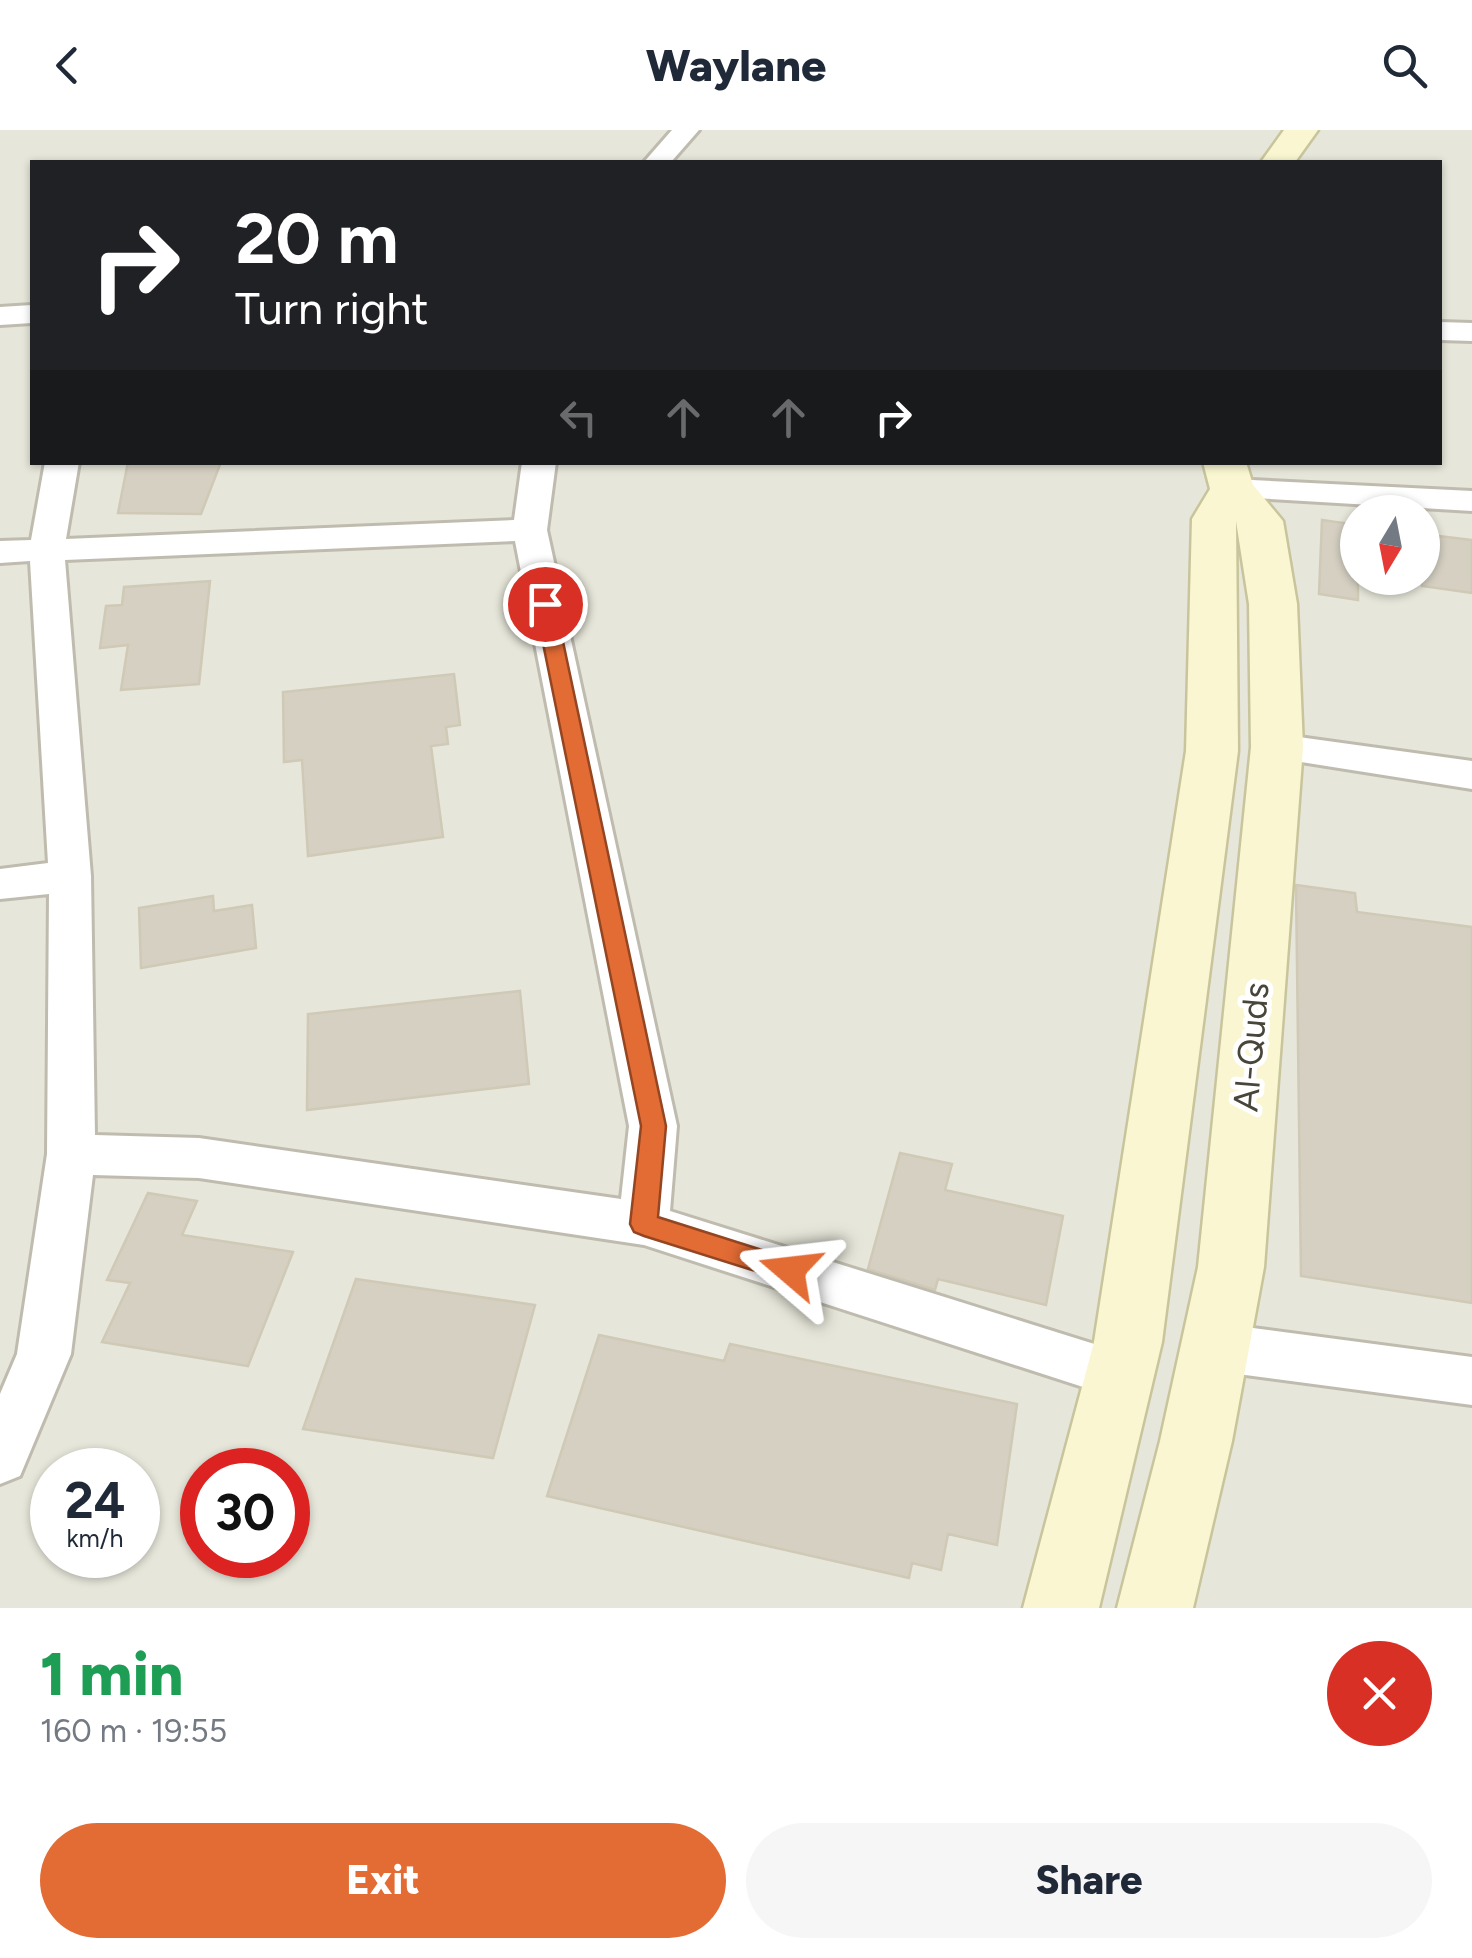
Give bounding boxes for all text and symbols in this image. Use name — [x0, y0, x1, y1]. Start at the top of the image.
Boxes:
icon: back — [40, 38, 95, 93]
text: Waylane — [646, 38, 826, 92]
icon: search — [1377, 38, 1432, 93]
text: 20 m — [235, 196, 399, 281]
icon: right — [70, 200, 200, 330]
text: Turn right — [235, 281, 428, 335]
icon: left — [551, 390, 606, 445]
icon: ahead — [656, 390, 711, 445]
icon: ahead — [761, 390, 816, 445]
icon: right — [866, 390, 921, 445]
north arrow — [1340, 495, 1440, 595]
map controls — [1340, 495, 1440, 595]
pin — [503, 562, 588, 647]
icon: arrive — [518, 577, 573, 632]
street label: Al-Quds — [1224, 981, 1278, 1113]
position arrow — [738, 1218, 842, 1322]
speed limit sign: 30 — [180, 1448, 310, 1578]
text: 24 — [65, 1470, 125, 1531]
text: km/h — [66, 1523, 124, 1553]
text: 1 min — [40, 1638, 183, 1710]
button: close — [1327, 1641, 1432, 1746]
text: 160 m · 19:55 — [40, 1712, 227, 1750]
button: Exit — [40, 1823, 726, 1938]
button: Share — [746, 1823, 1432, 1938]

